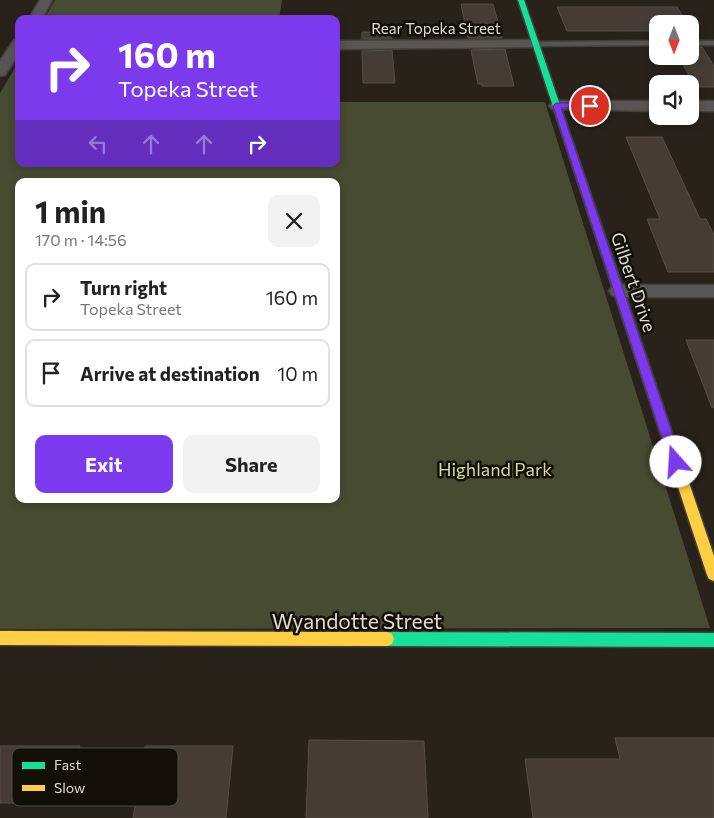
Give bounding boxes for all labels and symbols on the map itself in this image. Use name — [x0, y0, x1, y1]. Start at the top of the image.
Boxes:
north arrow — [649, 15, 699, 65]
street label: Rear Topeka Street — [371, 19, 501, 37]
pin — [569, 85, 611, 127]
street label: Gilbert Drive — [607, 229, 661, 335]
position arrow — [649, 435, 701, 487]
park label: Highland Park — [438, 458, 552, 480]
street label: Wyandotte Street — [272, 608, 442, 633]
legend — [12, 748, 178, 806]
text: Fast — [54, 756, 81, 773]
text: Slow — [54, 779, 85, 796]

